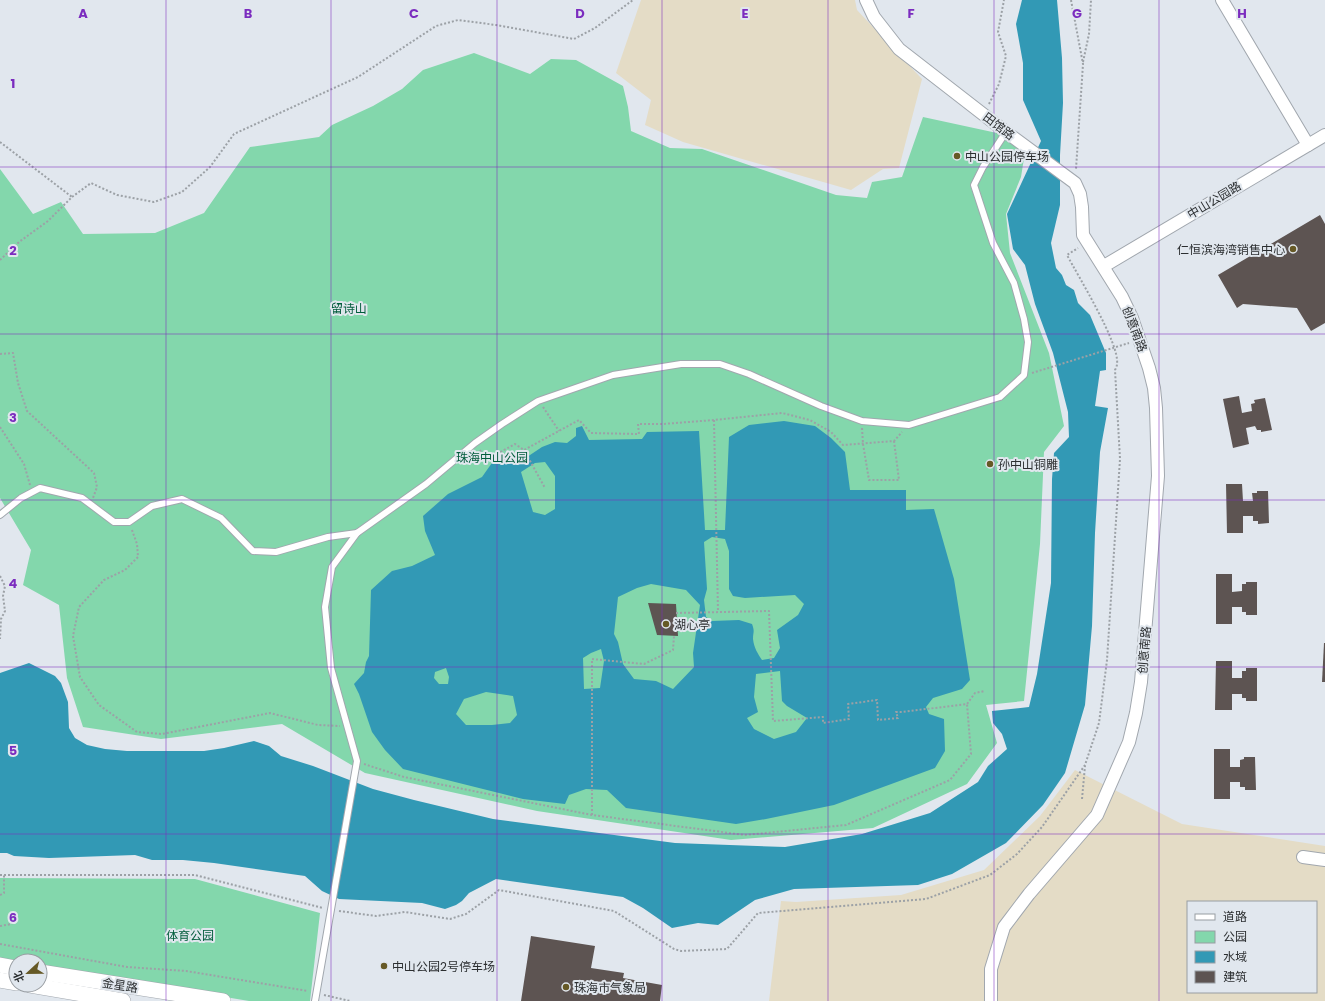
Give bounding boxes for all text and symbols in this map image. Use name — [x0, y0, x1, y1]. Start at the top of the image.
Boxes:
text: A — [78, 4, 88, 23]
text: B — [244, 4, 253, 23]
text: C — [409, 4, 419, 23]
text: D — [575, 4, 585, 23]
text: E — [741, 4, 749, 23]
text: F — [907, 4, 915, 23]
text: G — [1072, 4, 1082, 23]
text: H — [1237, 4, 1247, 23]
text: 1 — [11, 74, 15, 93]
street label: 田馆路 — [980, 108, 1018, 144]
place label: 中山公园停车场 — [965, 148, 1049, 165]
marker: 中山公园停车场 — [952, 151, 962, 161]
street label: 中山公园路 — [1184, 177, 1244, 223]
text: 2 — [9, 241, 17, 260]
place label: 仁恒滨海湾销售中心 — [1177, 241, 1285, 258]
marker: 仁恒滨海湾销售中心 — [1288, 244, 1298, 254]
park label: 留诗山 — [331, 300, 367, 317]
street label: 创意南路 — [1118, 304, 1152, 354]
text: 3 — [9, 408, 17, 427]
park label: 珠海中山公园 — [456, 449, 528, 466]
place label: 孙中山铜雕 — [998, 456, 1058, 473]
marker: 孙中山铜雕 — [985, 459, 995, 469]
text: 4 — [9, 574, 18, 593]
place label: 湖心亭 — [674, 616, 710, 633]
marker: 湖心亭 — [661, 619, 671, 629]
street label: 创意南路 — [1133, 625, 1155, 675]
text: 5 — [9, 741, 17, 760]
legend — [1187, 901, 1317, 993]
text: 6 — [9, 908, 17, 927]
text: 道路 — [1223, 908, 1247, 925]
park label: 体育公园 — [166, 927, 214, 944]
text: 公园 — [1223, 928, 1247, 945]
text: 水域 — [1223, 948, 1247, 965]
north arrow — [8, 953, 48, 993]
place label: 中山公园2号停车场 — [392, 958, 495, 975]
marker: 中山公园2号停车场 — [379, 961, 389, 971]
text: 建筑 — [1223, 968, 1247, 985]
text: 北 — [9, 969, 28, 985]
street label: 金星路 — [101, 974, 139, 996]
place label: 珠海市气象局 — [574, 979, 646, 996]
marker: 珠海市气象局 — [561, 982, 571, 992]

